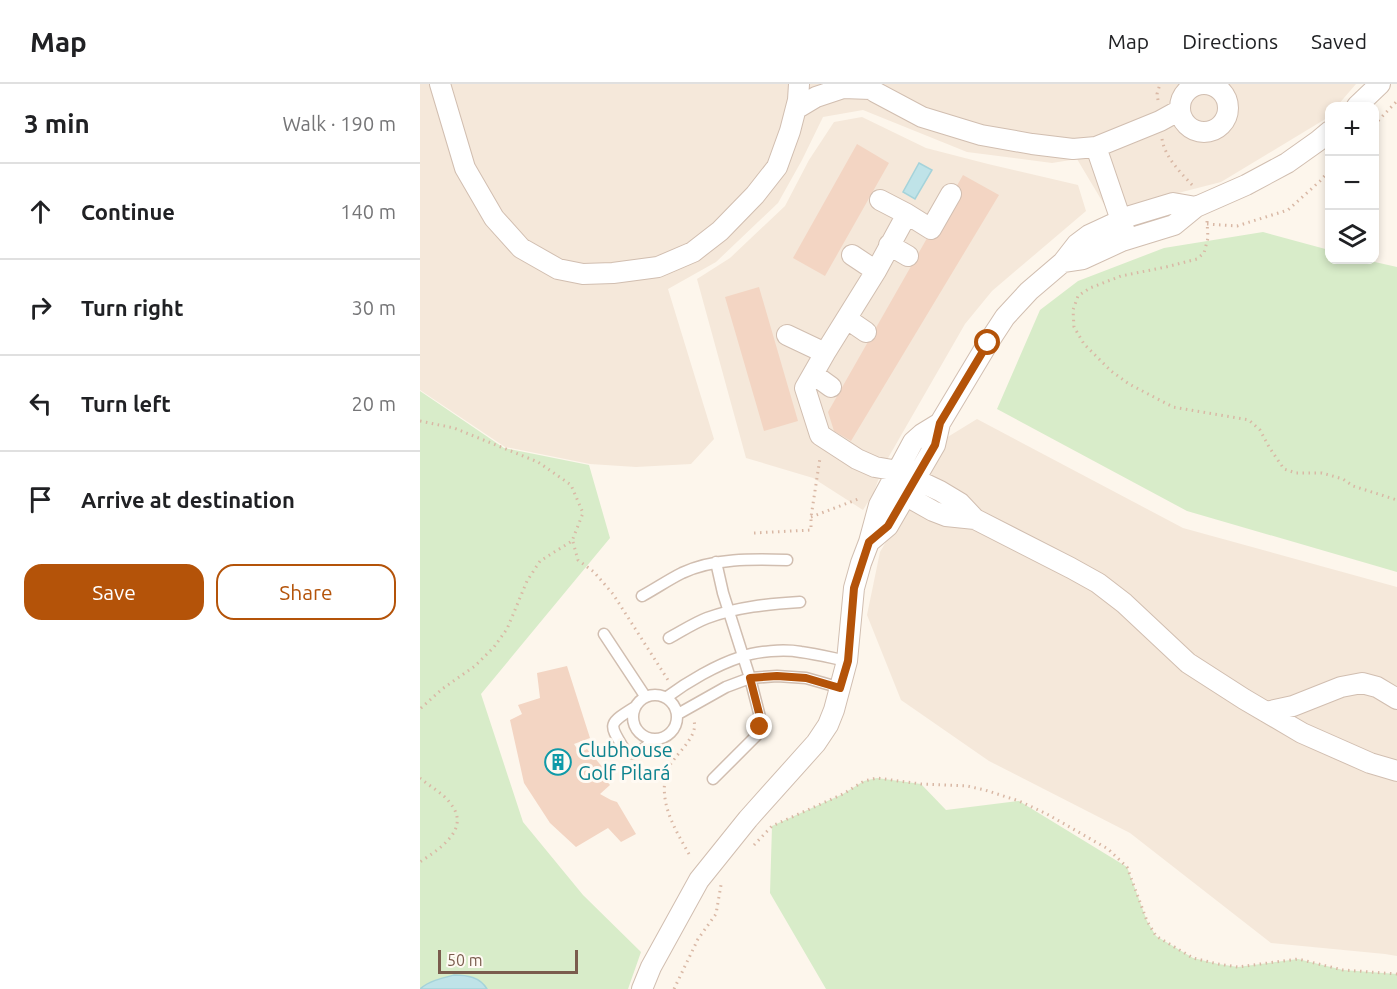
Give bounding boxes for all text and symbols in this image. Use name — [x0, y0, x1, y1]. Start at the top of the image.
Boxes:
text: Map — [30, 26, 87, 57]
text: Map — [1108, 29, 1149, 53]
text: Directions — [1182, 29, 1278, 53]
text: Saved — [1311, 29, 1367, 53]
map controls — [1325, 102, 1379, 264]
button: + — [1325, 102, 1379, 156]
text: 3 min — [24, 109, 90, 138]
text: Walk · 190 m — [283, 112, 396, 135]
button: − — [1325, 156, 1379, 210]
icon: ahead — [24, 195, 57, 228]
text: Continue — [81, 199, 175, 224]
text: 140 m — [340, 200, 396, 223]
button: layers — [1325, 210, 1379, 264]
icon: right — [24, 291, 57, 324]
text: Turn right — [81, 295, 183, 320]
text: 30 m — [352, 296, 396, 319]
route start — [974, 329, 1000, 355]
icon: left — [24, 387, 57, 420]
text: Turn left — [81, 391, 171, 416]
text: 20 m — [352, 392, 396, 415]
icon: arrive — [24, 483, 57, 516]
text: Arrive at destination — [81, 487, 295, 512]
button: Save — [24, 564, 204, 620]
button: Share — [216, 564, 396, 620]
route end — [746, 713, 772, 739]
place label: Clubhouse Golf Pilará — [578, 738, 673, 784]
building icon: Clubhouse Golf Pilará — [543, 747, 573, 777]
scale bar — [438, 947, 578, 974]
text: 50 m — [447, 951, 483, 969]

